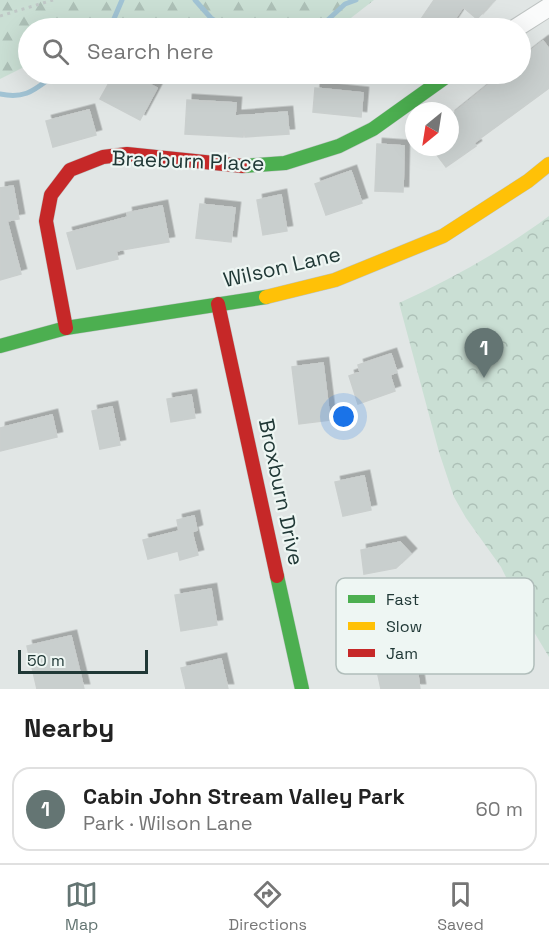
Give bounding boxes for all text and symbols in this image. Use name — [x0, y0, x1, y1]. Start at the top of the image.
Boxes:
search box — [18, 18, 531, 84]
icon: search — [39, 35, 72, 68]
text: Search here — [87, 37, 214, 65]
north arrow — [405, 102, 459, 156]
street label: Braeburn Place — [111, 144, 265, 177]
street label: Wilson Lane — [220, 240, 343, 293]
pin: 1 — [464, 328, 504, 378]
your location — [329, 402, 358, 431]
street label: Broxburn Drive — [253, 416, 310, 568]
legend — [336, 578, 534, 674]
text: Fast — [386, 589, 419, 610]
text: Slow — [386, 616, 422, 637]
text: Jam — [386, 643, 418, 664]
scale bar — [18, 647, 148, 674]
text: 50 m — [27, 650, 65, 671]
text: Nearby — [24, 711, 114, 745]
text: Cabin John Stream Valley Park — [83, 782, 405, 810]
text: 1 — [41, 796, 50, 822]
text: 60 m — [476, 796, 523, 822]
text: Park · Wilson Lane — [83, 810, 253, 836]
tab: Map — [65, 878, 98, 935]
tab: Directions — [229, 878, 307, 935]
tab: Saved — [437, 878, 484, 935]

